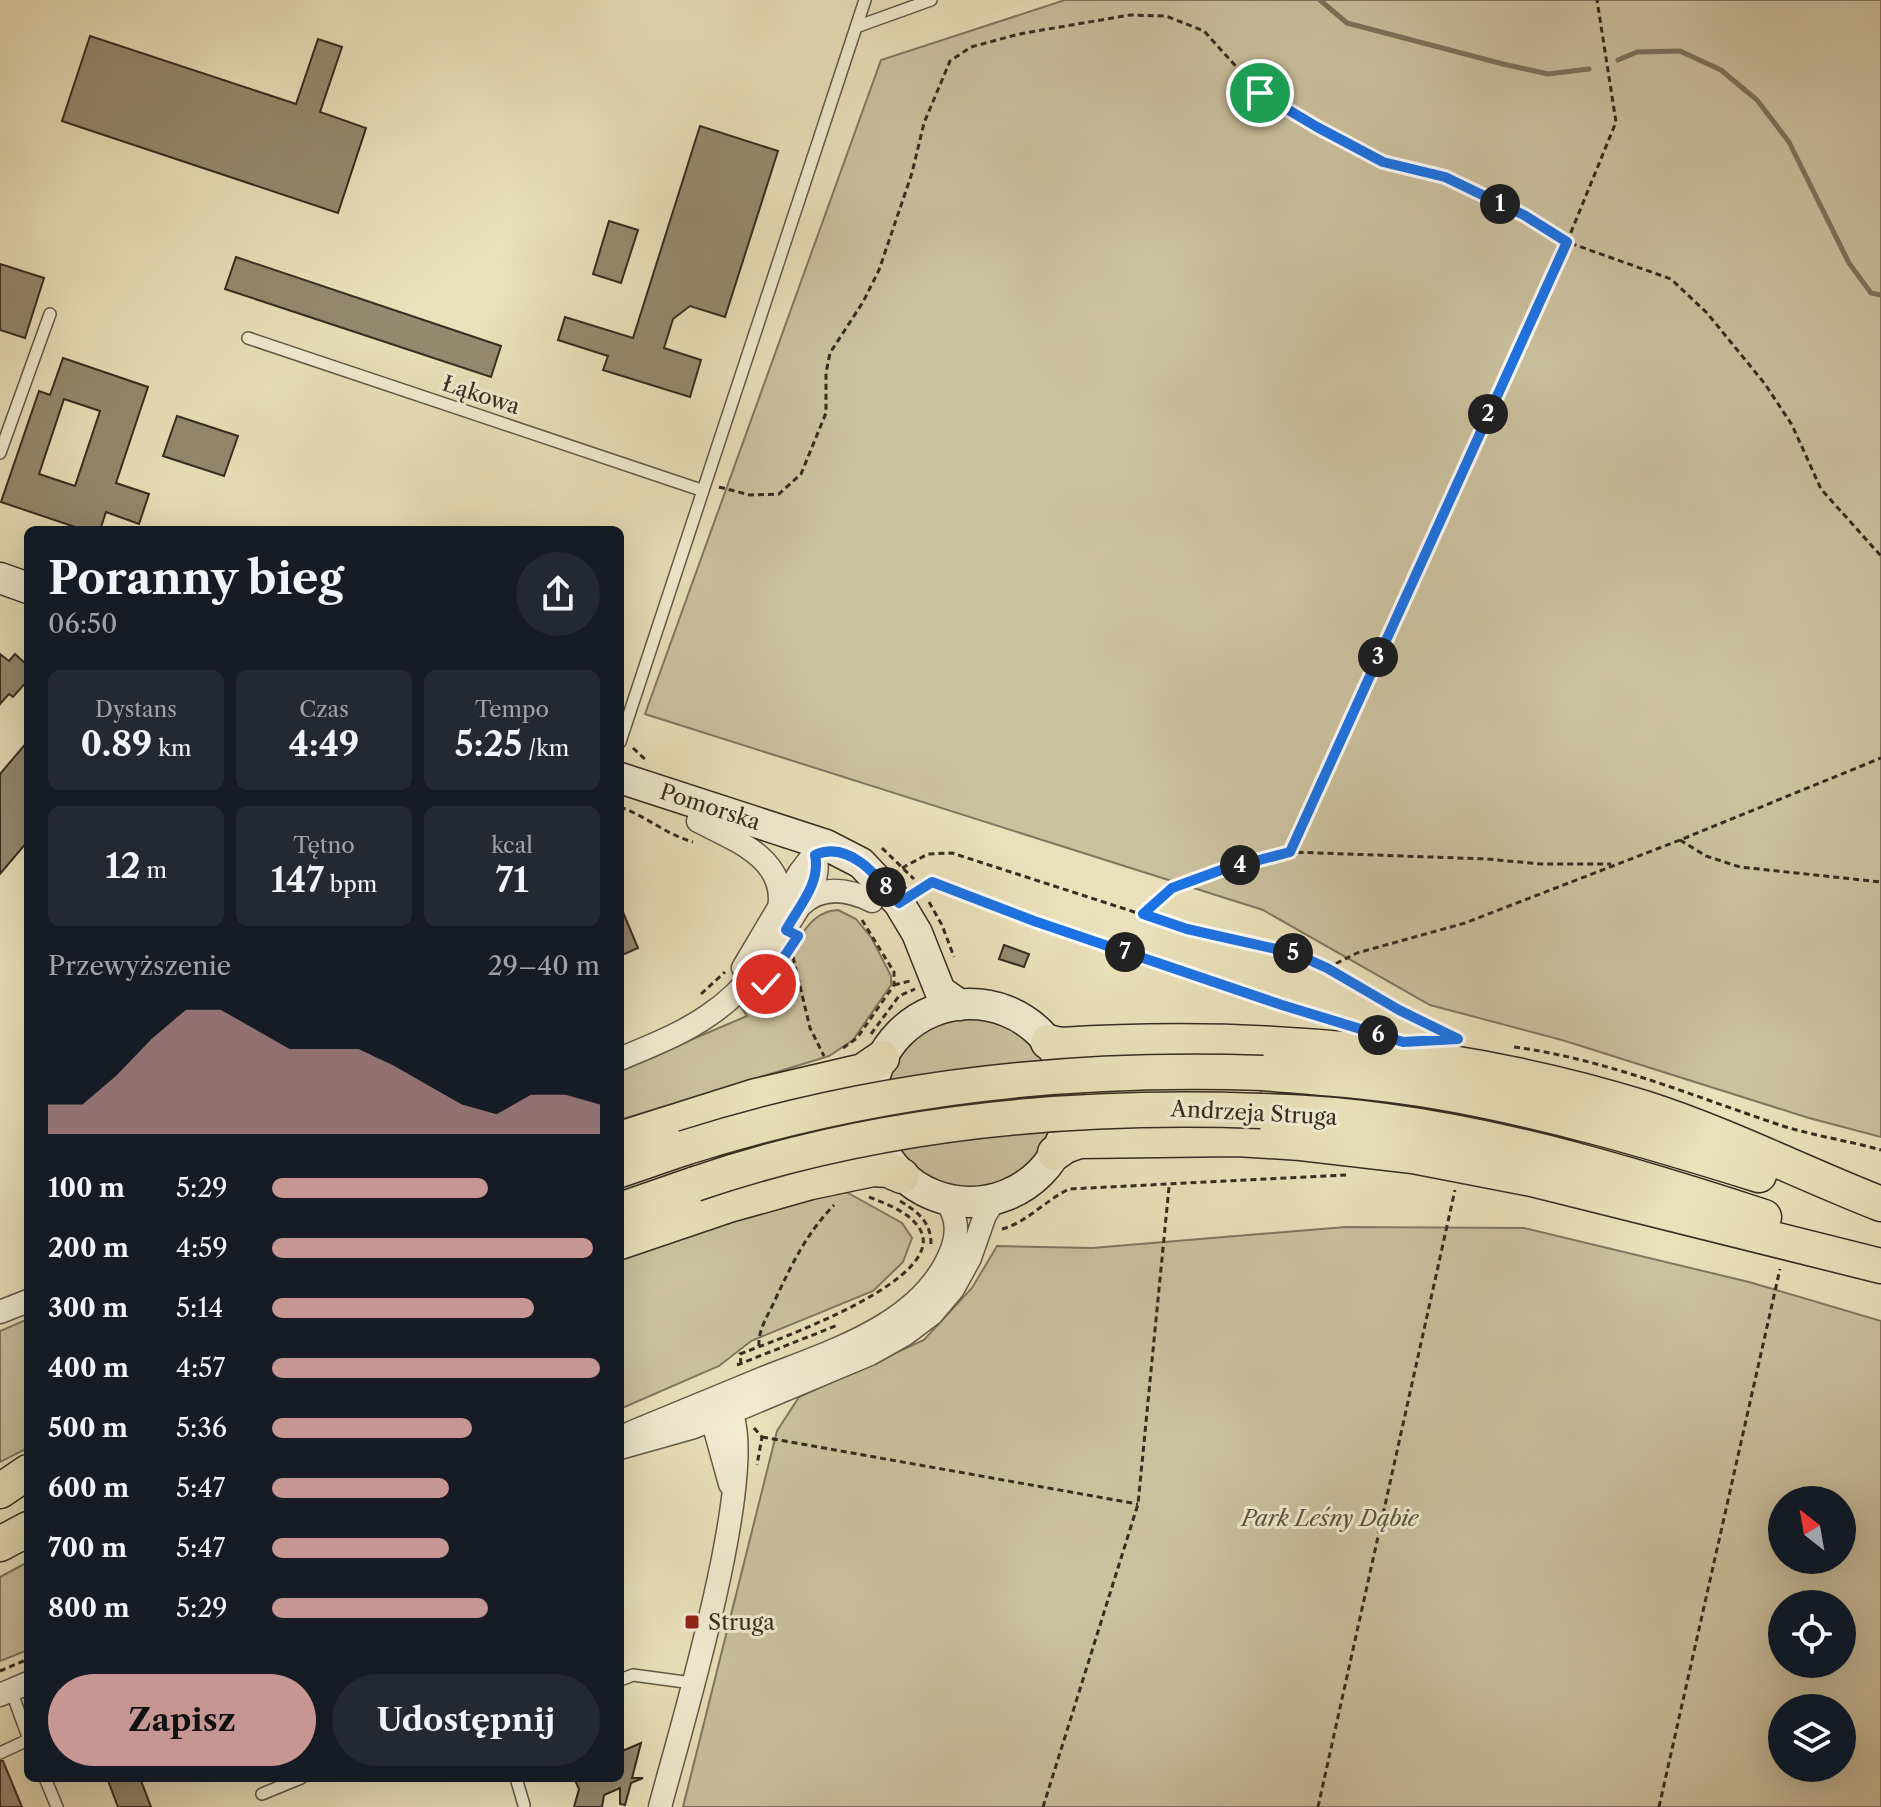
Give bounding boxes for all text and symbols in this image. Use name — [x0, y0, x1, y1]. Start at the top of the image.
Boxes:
pin — [1226, 59, 1294, 127]
icon: arrive — [1238, 71, 1282, 115]
pin: 1 — [1480, 184, 1520, 224]
text: 1 — [1495, 190, 1505, 217]
street label: Łąkowa — [439, 370, 524, 420]
pin: 2 — [1468, 394, 1508, 434]
text: 2 — [1482, 400, 1495, 427]
text: Poranny bieg — [48, 551, 344, 605]
button: share — [516, 552, 600, 636]
text: 06:50 — [48, 608, 118, 640]
pin: 3 — [1358, 637, 1398, 677]
text: 3 — [1372, 643, 1384, 670]
text: Dystans — [95, 696, 177, 723]
text: Czas — [299, 696, 349, 723]
text: Tempo — [475, 696, 549, 723]
text: 0.89 — [81, 723, 152, 765]
text: 4:49 — [289, 723, 359, 765]
text: 5:25 — [455, 723, 522, 765]
text: km — [152, 735, 191, 762]
text: /km — [522, 735, 569, 762]
street label: Pomorska — [656, 778, 764, 836]
text: Tętno — [293, 832, 355, 859]
text: kcal — [491, 832, 533, 859]
text: 12 — [105, 845, 141, 887]
pin: 4 — [1220, 845, 1260, 885]
text: 4 — [1233, 851, 1247, 878]
text: m — [141, 857, 167, 884]
text: 147 — [271, 859, 324, 901]
text: 71 — [495, 859, 529, 901]
pin: 8 — [866, 867, 906, 907]
text: bpm — [324, 871, 377, 898]
text: 8 — [879, 873, 893, 900]
pin: 7 — [1105, 932, 1145, 972]
pin: 5 — [1273, 933, 1313, 973]
text: 7 — [1119, 938, 1131, 965]
text: 5 — [1287, 939, 1299, 966]
text: Przewyższenie — [48, 950, 231, 982]
text: 29–40 m — [488, 950, 600, 982]
pin — [732, 950, 800, 1018]
icon: check — [744, 962, 788, 1006]
pin: 6 — [1358, 1015, 1398, 1055]
text: 6 — [1371, 1021, 1385, 1048]
street label: Andrzeja Struga — [1169, 1095, 1338, 1131]
text: 100 m — [48, 1172, 125, 1204]
text: 5:29 — [176, 1172, 228, 1204]
text: 200 m — [48, 1232, 129, 1264]
text: 4:59 — [176, 1232, 228, 1264]
text: 300 m — [48, 1292, 128, 1324]
text: 5:14 — [176, 1292, 223, 1324]
text: 400 m — [48, 1352, 129, 1384]
text: 4:57 — [176, 1352, 225, 1384]
text: 500 m — [48, 1412, 128, 1444]
text: 5:36 — [176, 1412, 227, 1444]
text: 600 m — [48, 1472, 129, 1504]
text: 5:47 — [176, 1472, 225, 1504]
north arrow — [1768, 1486, 1856, 1574]
map controls — [1768, 1486, 1856, 1782]
park label: Park Leśny Dąbie — [1240, 1505, 1420, 1532]
text: 700 m — [48, 1532, 127, 1564]
text: 5:47 — [176, 1532, 225, 1564]
button: locate — [1768, 1590, 1856, 1678]
text: 800 m — [48, 1592, 130, 1624]
text: 5:29 — [176, 1592, 228, 1624]
place label: Struga — [708, 1609, 775, 1636]
marker: Struga — [683, 1613, 701, 1631]
button: Zapisz — [48, 1674, 316, 1766]
button: Udostępnij — [332, 1674, 600, 1766]
button: layers — [1768, 1694, 1856, 1782]

